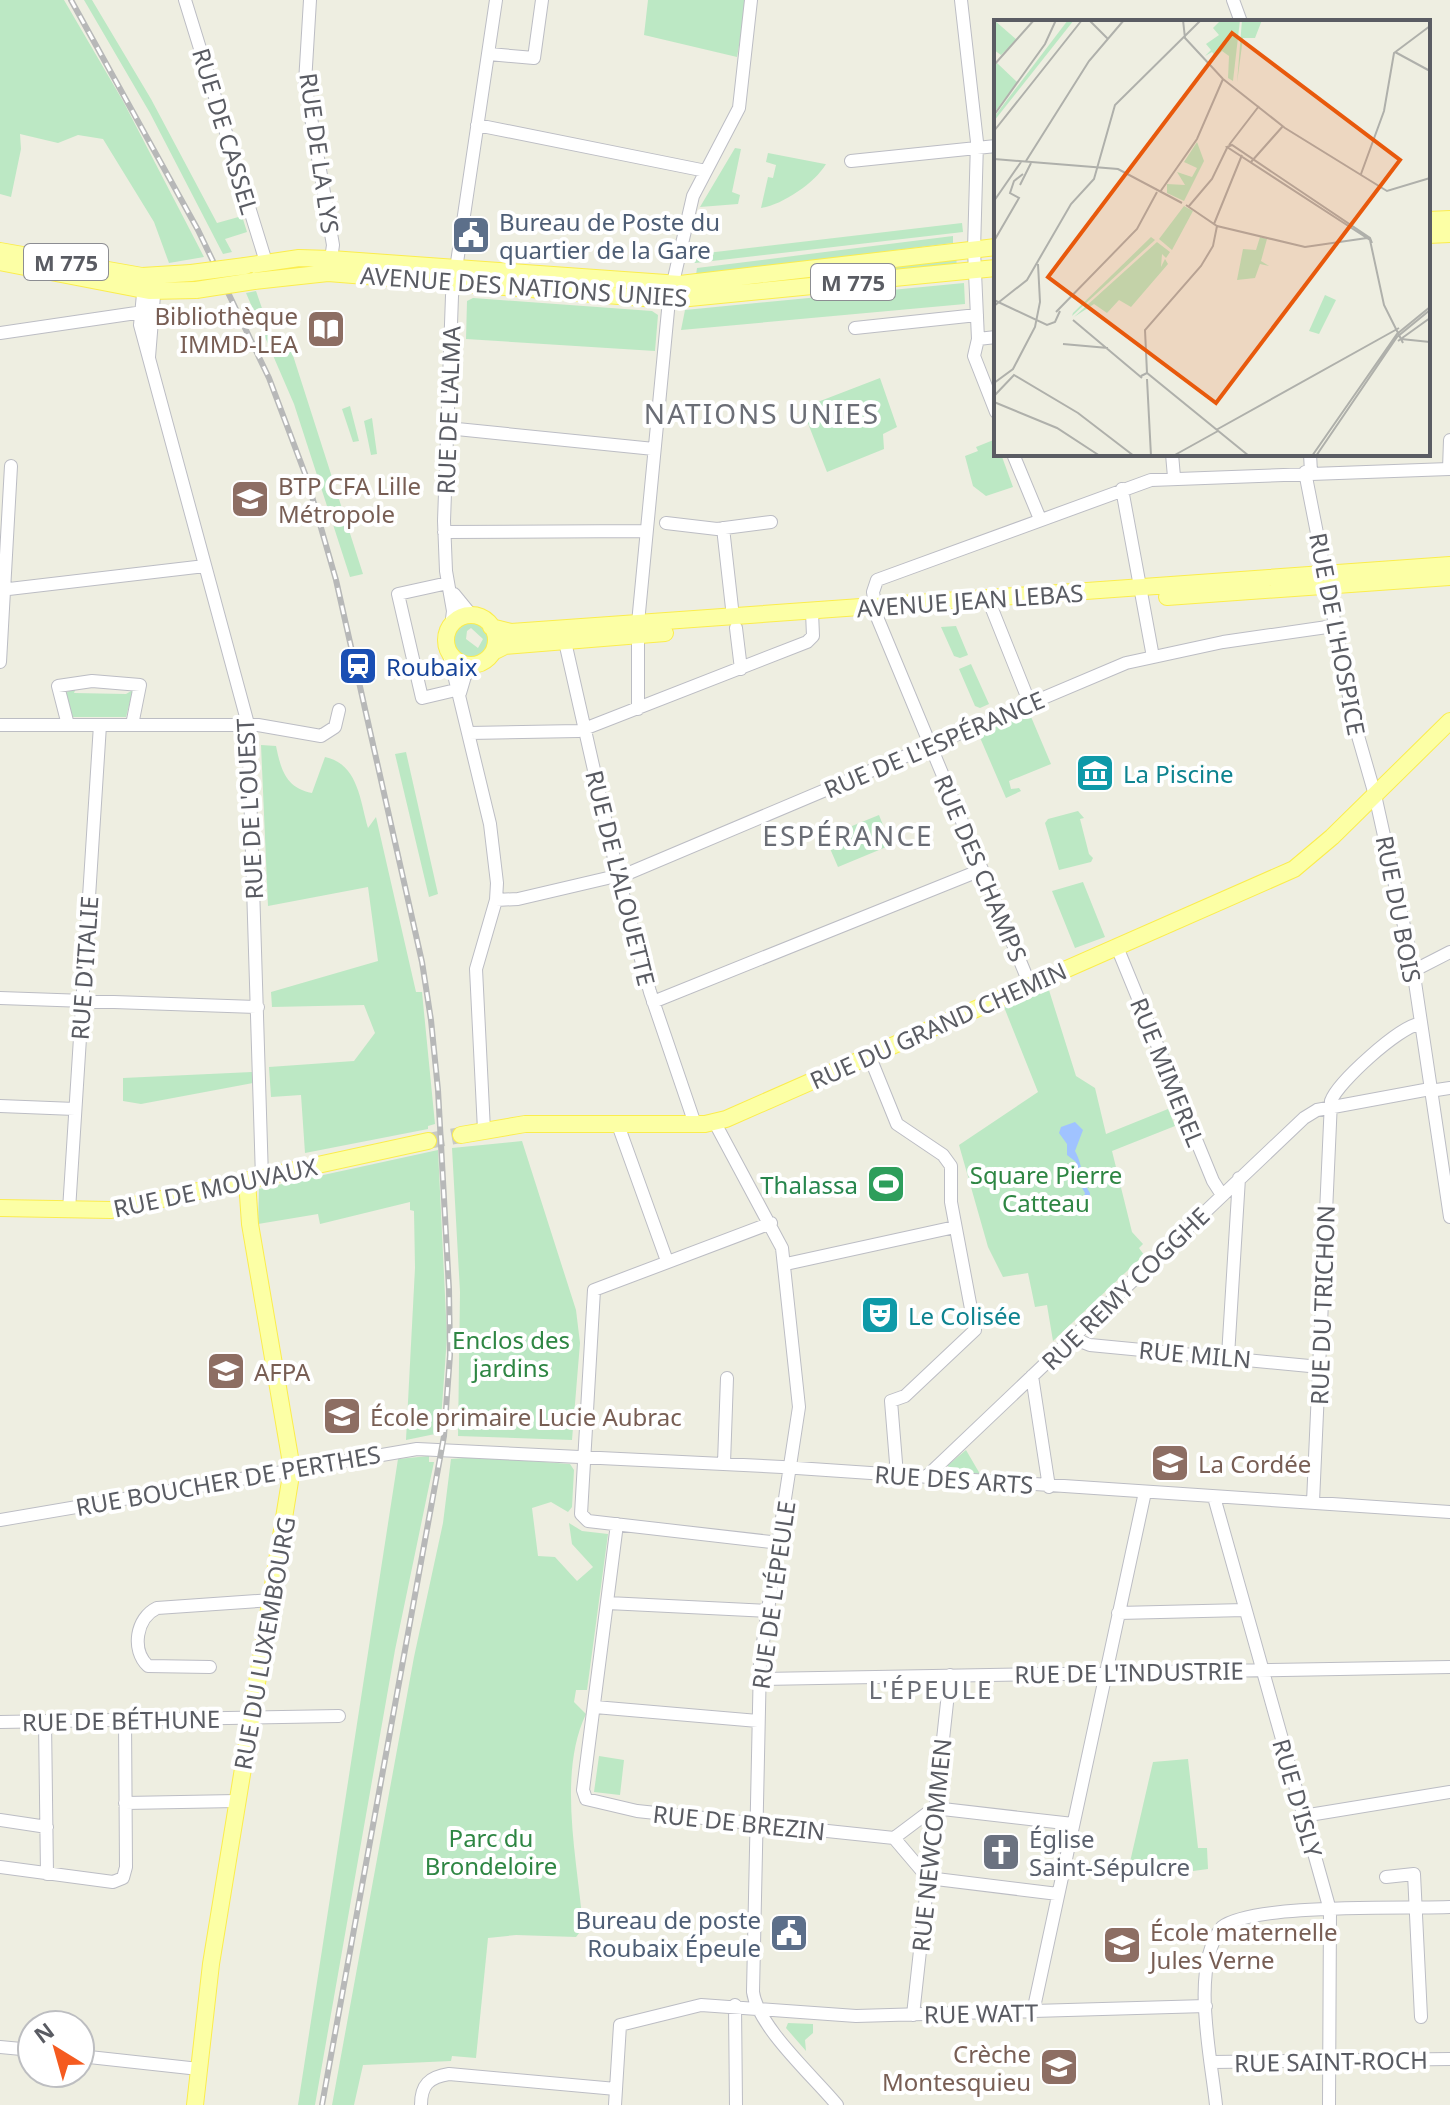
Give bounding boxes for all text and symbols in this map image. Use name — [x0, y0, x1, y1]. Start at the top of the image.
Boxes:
inset map — [994, 20, 1430, 456]
street label: RUE DE CASSEL — [185, 44, 267, 218]
street label: RUE DE LA LYS — [292, 71, 348, 235]
place label: Bureau de Poste du quartier de la Gare — [499, 205, 720, 266]
public building icon: Bureau de Poste du quartier de la Gare — [450, 214, 492, 256]
road number: M 775 — [24, 244, 108, 280]
street label: AVENUE DES NATIONS UNIES — [359, 258, 689, 314]
road number: M 775 — [811, 264, 895, 300]
place label: Bibliothèque IMMD-LEA — [154, 299, 299, 360]
library icon: Bibliothèque IMMD-LEA — [305, 308, 347, 350]
street label: RUE DE L'ALMA — [429, 325, 467, 495]
district label: NATIONS UNIES — [644, 394, 880, 432]
place label: BTP CFA Lille Métropole — [278, 469, 421, 530]
school or university icon: BTP CFA Lille Métropole — [229, 478, 271, 520]
street label: RUE DE L'HOSPICE — [1302, 530, 1374, 738]
street label: AVENUE JEAN LEBAS — [856, 576, 1084, 624]
station icon: Roubaix — [337, 645, 379, 687]
place label: Roubaix — [386, 650, 478, 683]
street label: RUE DE L'ESPÉRANCE — [819, 683, 1049, 805]
street label: RUE DE L'OUEST — [228, 717, 270, 900]
museum icon: La Piscine — [1074, 752, 1116, 794]
place label: La Piscine — [1123, 757, 1234, 790]
street label: RUE DE L'ALOUETTE — [578, 767, 664, 989]
street label: RUE DES CHAMPS — [927, 769, 1035, 967]
district label: ESPÉRANCE — [762, 816, 934, 854]
street label: RUE DU BOIS — [1369, 833, 1429, 985]
street label: RUE D'ITALIE — [63, 895, 105, 1041]
street label: RUE DU GRAND CHEMIN — [805, 953, 1071, 1097]
street label: RUE MIMEREL — [1123, 993, 1213, 1151]
street label: RUE DE MOUVAUX — [110, 1149, 320, 1225]
park label: Square Pierre Catteau — [970, 1158, 1122, 1219]
sports icon: Thalassa — [865, 1163, 907, 1205]
place label: Thalassa — [760, 1168, 858, 1201]
street label: RUE REMY COGGHE — [1034, 1199, 1216, 1377]
street label: RUE DU TRICHON — [1302, 1205, 1342, 1405]
theatre icon: Le Colisée — [859, 1294, 901, 1336]
place label: Le Colisée — [908, 1299, 1021, 1332]
park label: Enclos des jardins — [452, 1323, 570, 1384]
street label: RUE MILN — [1137, 1333, 1253, 1375]
school or university icon: AFPA — [205, 1350, 247, 1392]
place label: AFPA — [254, 1355, 311, 1388]
school or university icon: École primaire Lucie Aubrac — [321, 1395, 363, 1437]
place label: École primaire Lucie Aubrac — [370, 1400, 682, 1433]
street label: RUE BOUCHER DE PERTHES — [73, 1437, 383, 1523]
school or university icon: La Cordée — [1149, 1442, 1191, 1484]
place label: La Cordée — [1198, 1447, 1311, 1480]
street label: RUE DES ARTS — [873, 1457, 1035, 1501]
street label: RUE DE L'ÉPEULE — [743, 1499, 803, 1691]
street label: RUE DU LUXEMBOURG — [225, 1514, 303, 1772]
street label: RUE DE L'INDUSTRIE — [1014, 1653, 1244, 1691]
district label: L'ÉPEULE — [868, 1671, 994, 1707]
street label: RUE DE BÉTHUNE — [22, 1702, 220, 1738]
street label: RUE D'ISLY — [1265, 1735, 1331, 1861]
street label: RUE NEWCOMMEN — [903, 1737, 959, 1953]
street label: RUE DE BREZIN — [651, 1797, 827, 1847]
park label: Parc du Brondeloire — [425, 1821, 557, 1882]
place label: Église Saint-Sépulcre — [1029, 1822, 1190, 1883]
church icon: Église Saint-Sépulcre — [980, 1831, 1022, 1873]
place label: Bureau de poste Roubaix Épeule — [576, 1903, 761, 1964]
public building icon: Bureau de poste Roubaix Épeule — [768, 1912, 810, 1954]
place label: École maternelle Jules Verne — [1148, 1915, 1338, 1976]
school or university icon: École maternelle Jules Verne — [1101, 1924, 1143, 1966]
street label: RUE WATT — [924, 1995, 1039, 2030]
north arrow — [16, 2009, 96, 2089]
text: N — [27, 2015, 60, 2050]
place label: Crèche Montesquieu — [882, 2037, 1031, 2098]
street label: RUE SAINT-ROCH — [1234, 2043, 1428, 2079]
school or university icon: Crèche Montesquieu — [1038, 2046, 1080, 2088]

